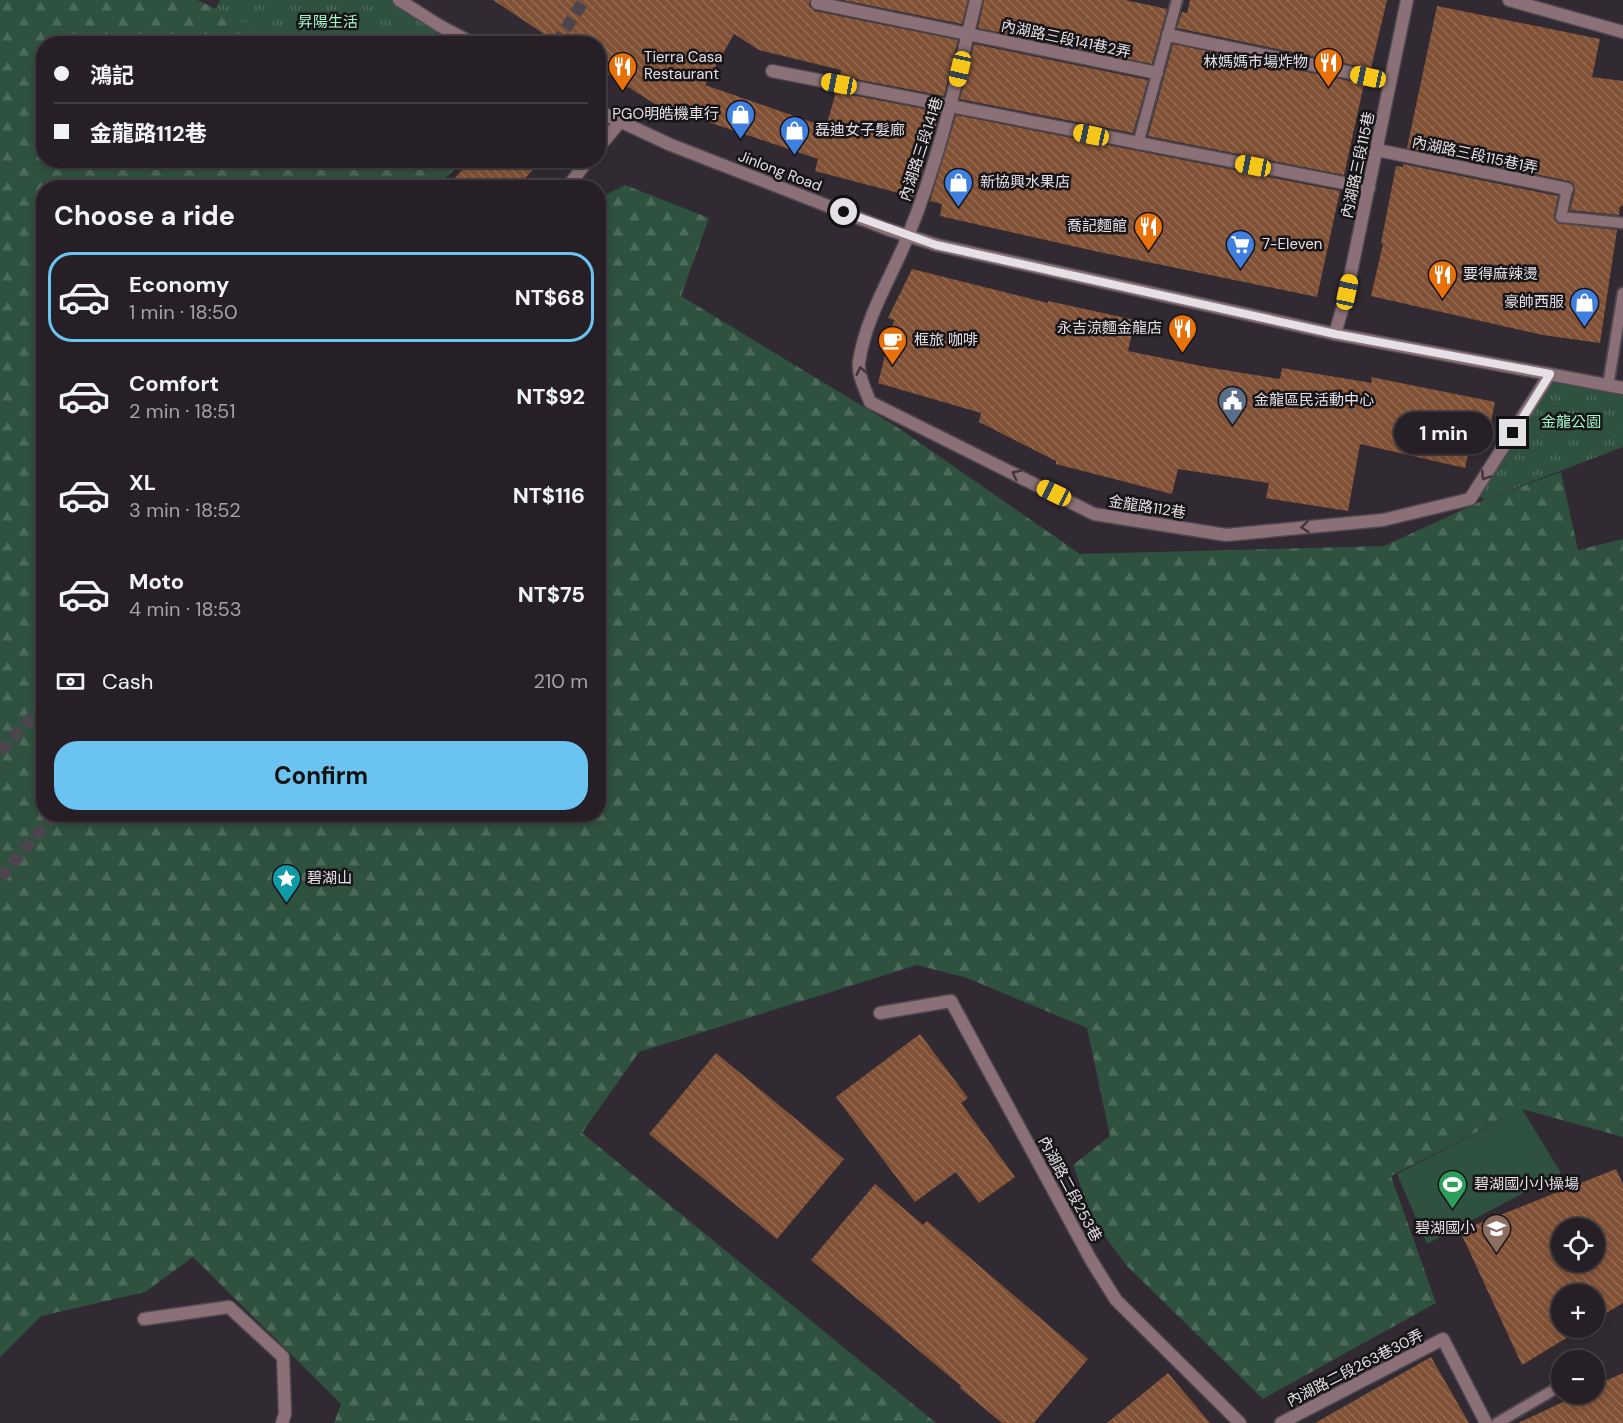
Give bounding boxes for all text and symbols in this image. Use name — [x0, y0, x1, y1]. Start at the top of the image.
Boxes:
park label: 昇陽生活 — [298, 12, 358, 32]
street label: 內湖路三段141巷2弄 — [999, 15, 1133, 63]
restaurant icon: 林媽媽市場炸物 — [1313, 46, 1345, 88]
place label: Tierra Casa Restaurant — [644, 47, 722, 84]
car — [947, 49, 973, 89]
restaurant icon: Tierra Casa Restaurant — [607, 50, 639, 92]
place label: 林媽媽市場炸物 — [1203, 52, 1308, 72]
text: 鴻記 — [90, 61, 134, 90]
car — [1349, 64, 1387, 90]
car — [820, 72, 858, 96]
street label: 內湖路三段141巷 — [895, 94, 947, 204]
shop icon: PGO明皓機車行 — [724, 98, 756, 140]
place label: PGO明皓機車行 — [612, 104, 719, 124]
street label: 內湖路三段115巷 — [1337, 110, 1379, 220]
shop icon: 磊迪女子髮廊 — [778, 114, 810, 156]
text: 金龍路112巷 — [90, 119, 207, 148]
place label: 磊迪女子髮廊 — [815, 120, 905, 140]
car — [1072, 122, 1110, 148]
street label: 內湖路三段115巷1弄 — [1410, 132, 1540, 178]
street label: Jinlong Road — [735, 146, 825, 196]
car — [1234, 154, 1272, 178]
shop icon: 新協興水果店 — [943, 166, 975, 208]
place label: 新協興水果店 — [980, 172, 1070, 192]
text: Choose a ride — [54, 198, 235, 233]
route start — [830, 198, 857, 225]
restaurant icon: 喬記麵館 — [1132, 210, 1164, 252]
place label: 喬記麵館 — [1067, 216, 1127, 236]
supermarket icon: 7-Eleven — [1225, 228, 1257, 270]
place label: 7-Eleven — [1262, 234, 1322, 254]
restaurant icon: 要得麻辣燙 — [1426, 258, 1458, 300]
place label: 要得麻辣燙 — [1463, 264, 1538, 284]
icon: car — [57, 270, 111, 324]
text: Economy — [129, 270, 229, 299]
car — [1334, 273, 1360, 311]
text: NT$68 — [515, 283, 585, 312]
shop icon: 豪帥西服 — [1569, 286, 1601, 328]
place label: 豪帥西服 — [1504, 292, 1564, 312]
text: 1 min · 18:50 — [129, 299, 238, 325]
restaurant icon: 永吉涼麵金龍店 — [1167, 312, 1199, 354]
place label: 永吉涼麵金龍店 — [1057, 318, 1162, 338]
cafe icon: 框旅 咖啡 — [877, 324, 909, 366]
place label: 框旅 咖啡 — [914, 330, 978, 350]
one-way arrow — [855, 366, 868, 376]
icon: car — [57, 369, 111, 423]
text: Comfort — [129, 369, 219, 398]
text: NT$92 — [516, 382, 585, 411]
public building icon: 金龍區民活動中心 — [1217, 384, 1249, 426]
place label: 金龍區民活動中心 — [1254, 390, 1374, 410]
text: 2 min · 18:51 — [129, 398, 235, 424]
callout: 1 min — [1393, 412, 1492, 454]
park label: 金龍公園 — [1541, 412, 1601, 432]
route end — [1499, 419, 1526, 446]
text: 1 min — [1419, 420, 1468, 446]
icon: car — [57, 468, 111, 522]
text: XL — [129, 468, 156, 497]
one-way arrow — [1011, 470, 1022, 482]
one-way arrow — [1481, 470, 1492, 481]
car — [1034, 477, 1074, 509]
text: NT$116 — [513, 481, 585, 510]
street label: 金龍路112巷 — [1107, 491, 1187, 523]
text: 3 min · 18:52 — [129, 497, 241, 523]
one-way arrow — [1300, 520, 1309, 533]
icon: car — [57, 567, 111, 621]
text: Moto — [129, 567, 184, 596]
text: NT$75 — [518, 580, 585, 609]
text: 4 min · 18:53 — [129, 596, 242, 622]
icon: cash — [54, 665, 87, 698]
text: Cash — [102, 667, 153, 696]
text: 210 m — [533, 668, 588, 694]
button: Confirm — [54, 741, 588, 810]
place icon: 碧湖山 — [270, 862, 302, 904]
place label: 碧湖山 — [307, 868, 352, 888]
street label: 內湖路二段253巷 — [1034, 1133, 1106, 1245]
sports icon: 碧湖國小小操場 — [1437, 1168, 1469, 1210]
place label: 碧湖國小小操場 — [1474, 1174, 1579, 1194]
school or university icon: 碧湖國小 — [1480, 1212, 1512, 1254]
place label: 碧湖國小 — [1415, 1218, 1475, 1238]
map controls — [1551, 1218, 1605, 1404]
button: locate — [1551, 1218, 1605, 1272]
button: + — [1551, 1284, 1605, 1338]
street label: 內湖路二段263巷30弄 — [1283, 1325, 1427, 1411]
button: − — [1551, 1350, 1605, 1404]

